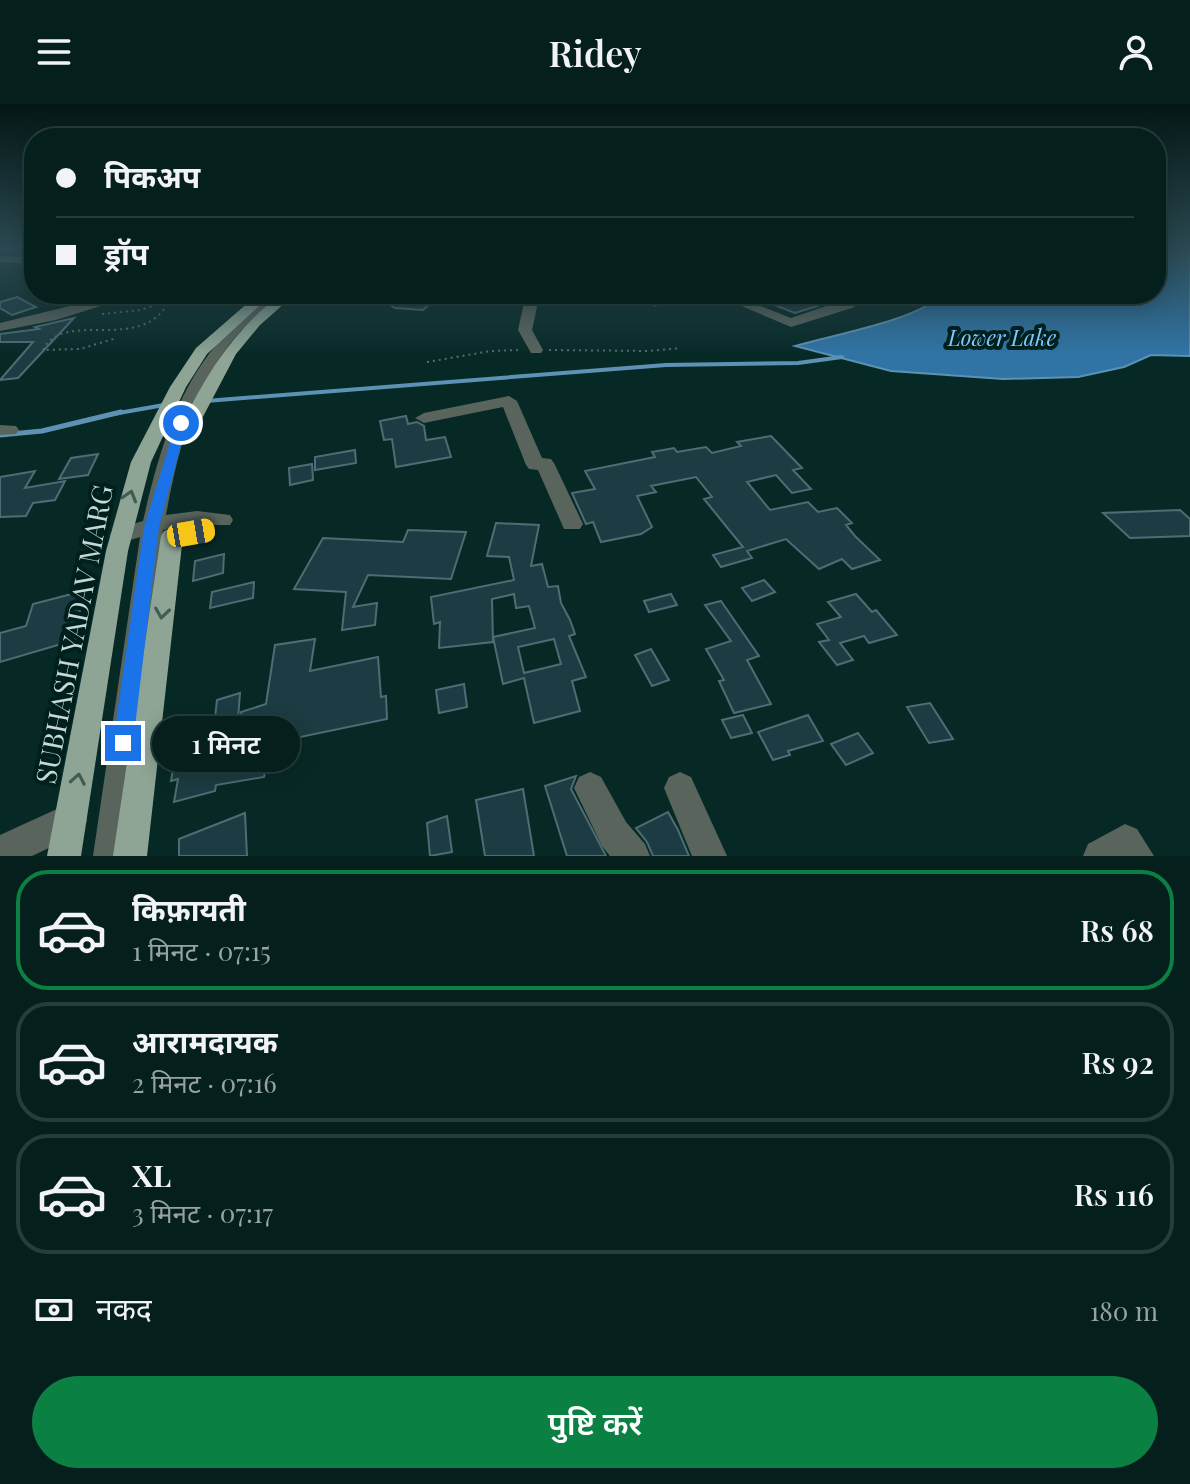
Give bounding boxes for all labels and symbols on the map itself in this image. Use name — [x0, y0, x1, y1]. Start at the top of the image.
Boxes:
water label: Lower Lake — [947, 322, 1057, 352]
route start — [163, 405, 199, 441]
street label: SUBHASH YADAV MARG — [26, 481, 120, 787]
one-way arrow — [121, 490, 137, 504]
car — [165, 517, 217, 549]
one-way arrow — [154, 606, 171, 620]
callout: 1 मिनट — [151, 715, 299, 771]
route end — [105, 725, 141, 761]
one-way arrow — [68, 772, 85, 786]

